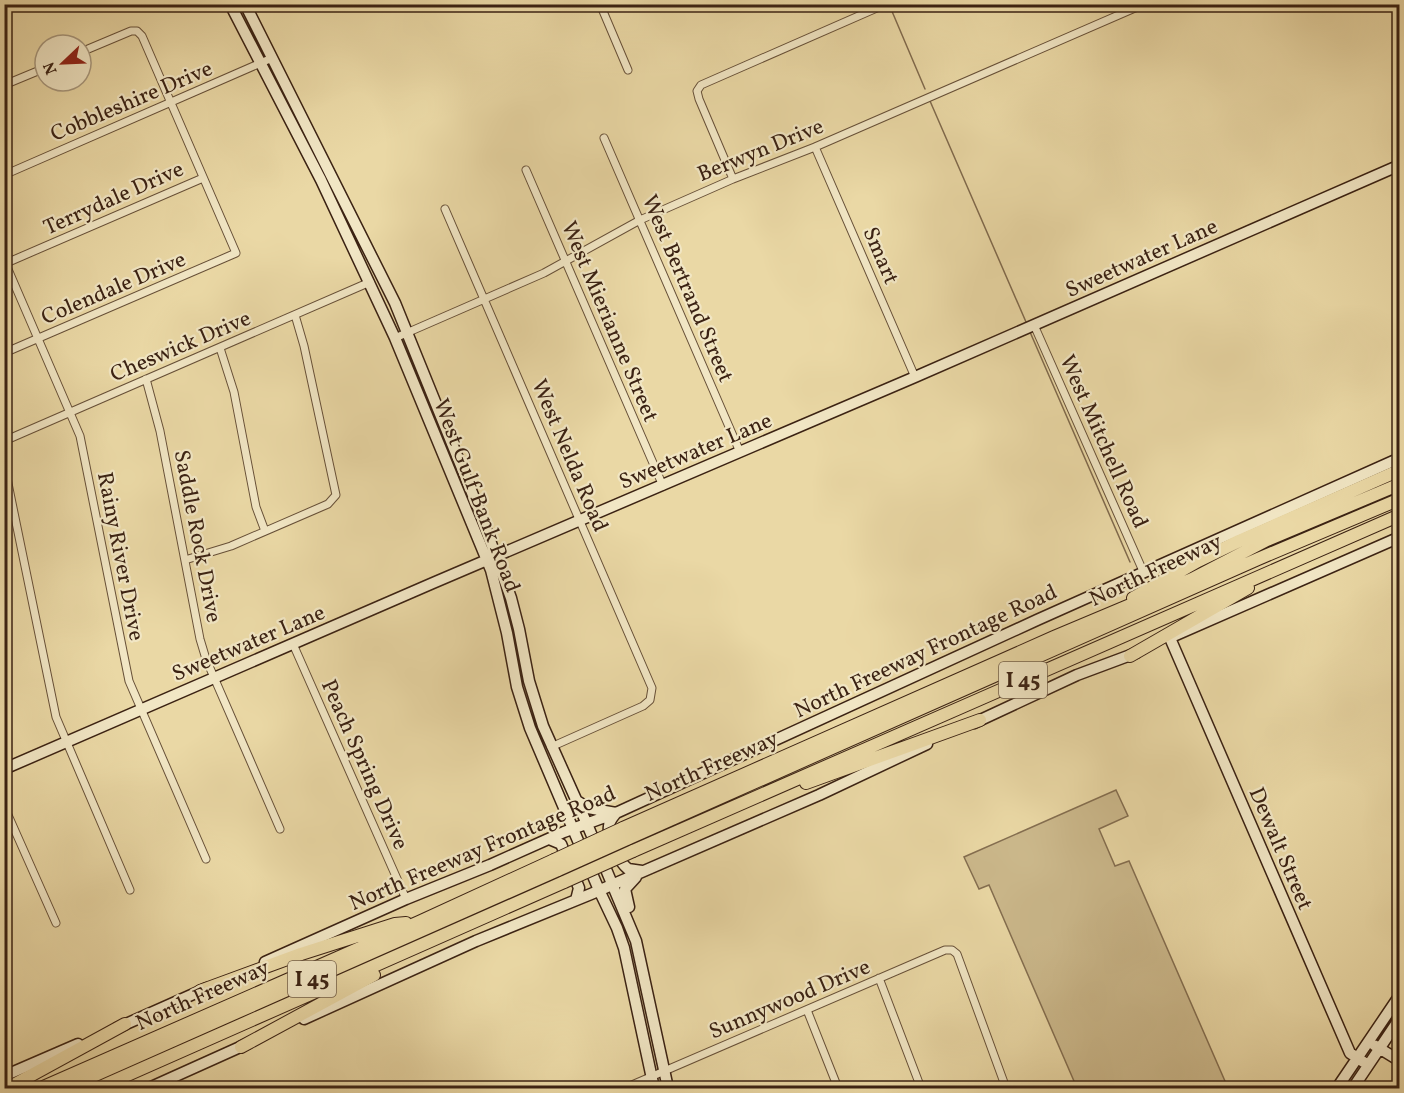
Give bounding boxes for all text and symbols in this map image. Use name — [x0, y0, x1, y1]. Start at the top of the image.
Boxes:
north arrow — [33, 33, 93, 93]
street label: Cobbleshire Drive — [46, 54, 218, 150]
text: N — [38, 58, 63, 78]
street label: Berwyn Drive — [693, 112, 829, 191]
street label: Terrydale Drive — [39, 155, 189, 244]
street label: West Bertrand Street — [633, 190, 740, 388]
street label: Sweetwater Lane — [1061, 212, 1223, 307]
street label: West Mierianne Street — [552, 217, 665, 427]
street label: Smart — [854, 223, 906, 290]
street label: Colendale Drive — [37, 245, 191, 334]
street label: Cheswick Drive — [106, 304, 256, 391]
street label: West Mitchell Road — [1051, 350, 1155, 534]
street label: West Nelda Road — [523, 375, 615, 537]
street label: West Gulf Bank Road — [424, 394, 527, 597]
street label: Sweetwater Lane — [615, 406, 777, 499]
street label: Saddle Rock Drive — [165, 448, 228, 625]
street label: Rainy River Drive — [88, 469, 151, 644]
street label: North Freeway — [1085, 527, 1228, 616]
street label: North Freeway Frontage Road — [789, 578, 1063, 727]
street label: Sweetwater Lane — [168, 598, 330, 691]
road number: I 45 — [999, 662, 1047, 698]
street label: Peach Spring Drive — [312, 675, 415, 855]
street label: North Freeway — [640, 724, 784, 811]
street label: North Freeway Frontage Road — [345, 779, 621, 920]
street label: Dewalt Street — [1240, 783, 1320, 915]
street label: Sunnywood Drive — [704, 952, 875, 1048]
street label: North Freeway — [131, 953, 275, 1040]
road number: I 45 — [288, 961, 336, 997]

